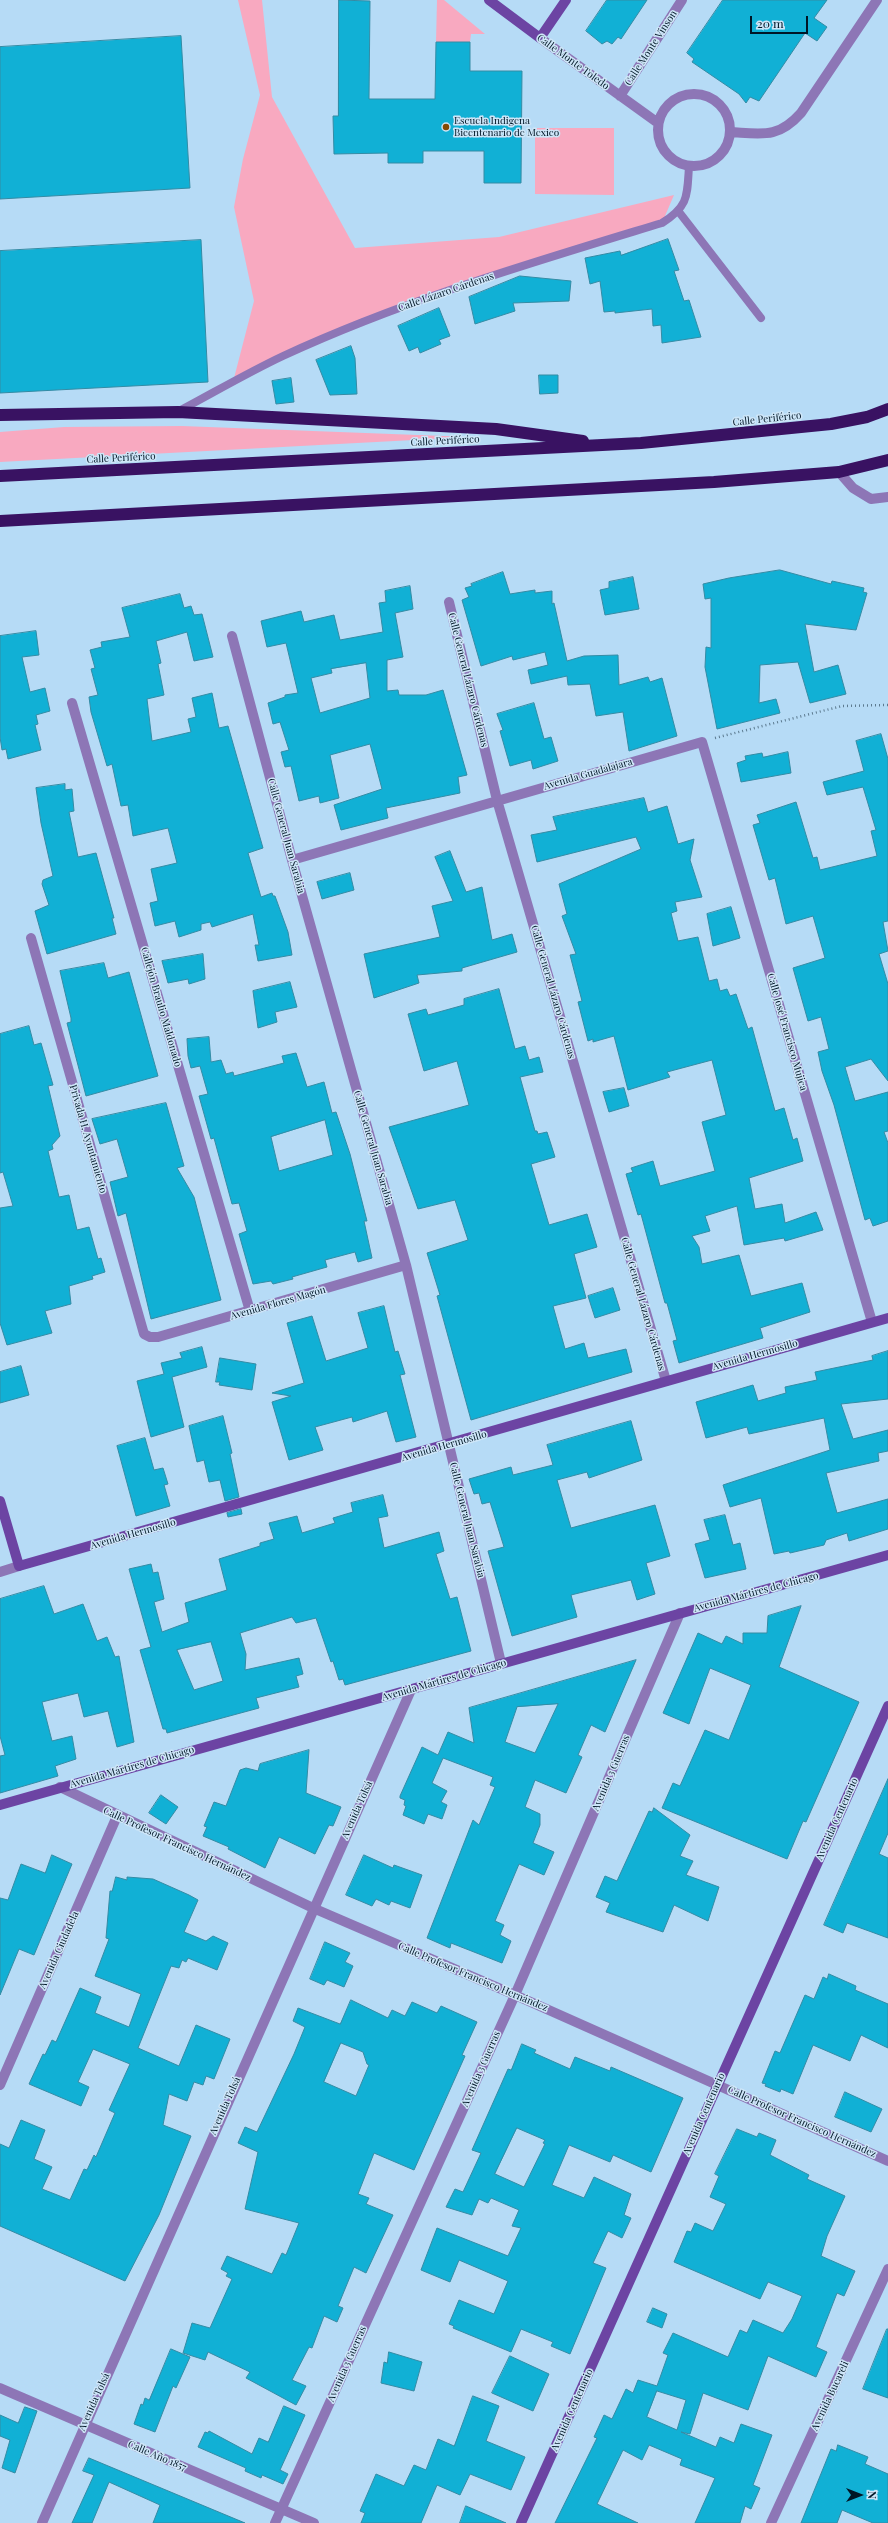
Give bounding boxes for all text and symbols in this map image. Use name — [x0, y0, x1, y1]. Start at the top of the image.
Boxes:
street label: Calle Monte Vinson — [622, 8, 680, 88]
scale bar — [752, 8, 810, 34]
text: 20 m — [757, 15, 784, 31]
street label: Calle Monte Toledo — [535, 32, 611, 92]
place label: Escuela Indigena Bicentenario de Mexico — [454, 115, 559, 138]
marker: Escuela Indigena Bicentenario de Mexico — [441, 122, 451, 132]
street label: Calle Lázaro Cárdenas — [397, 270, 495, 314]
street label: Calle Periférico — [732, 409, 802, 429]
street label: Calle Periférico — [410, 433, 480, 449]
street label: Calle Periférico — [86, 450, 156, 466]
street label: Calle General Lázaro Cárdenas — [445, 612, 491, 748]
street label: Avenida Guadalajara — [542, 756, 634, 792]
street label: Calle General Juan Sarabia — [265, 777, 307, 895]
street label: Calle General Lázaro Cárdenas — [528, 924, 578, 1060]
street label: Callejón Braulio Maldonado — [138, 946, 184, 1068]
street label: Calle José Francisco Mujica — [764, 972, 810, 1092]
street label: Privada H. Ayuntamiento — [67, 1083, 109, 1195]
street label: Calle General Juan Sarabia — [351, 1089, 395, 1207]
street label: Calle General Lázaro Cárdenas — [618, 1236, 668, 1372]
street label: Avenida Flores Magón — [229, 1284, 327, 1322]
street label: Avenida Hermosillo — [711, 1337, 799, 1373]
street label: Avenida Hermosillo — [400, 1428, 488, 1464]
street label: Calle General Juan Sarabia — [447, 1461, 487, 1579]
street label: Avenida Hermosillo — [89, 1516, 177, 1552]
street label: Avenida Mártires de Chicago — [692, 1570, 820, 1614]
street label: Avenida Mártires de Chicago — [380, 1656, 508, 1704]
street label: Avenida 3 Guerras — [590, 1733, 632, 1813]
street label: Avenida Mártires de Chicago — [68, 1743, 196, 1791]
street label: Avenida Centenario — [813, 1776, 861, 1862]
street label: Avenida Tolsá — [339, 1779, 375, 1841]
street label: Calle Profesor Francisco Hernández — [101, 1804, 253, 1884]
street label: Avenida Ciudadela — [37, 1909, 81, 1991]
street label: Calle Profesor Francisco Hernández — [396, 1940, 550, 2014]
street label: Avenida 3 Guerras — [459, 2029, 503, 2109]
street label: Avenida Centenario — [680, 2071, 728, 2157]
street label: Avenida Tolsá — [207, 2075, 243, 2137]
street label: Calle Profesor Francisco Hernández — [726, 2084, 878, 2160]
street label: Avenida 3 Guerras — [325, 2324, 369, 2404]
street label: Avenida Bucareli — [809, 2359, 851, 2433]
street label: Avenida Centenario — [548, 2367, 596, 2453]
street label: Avenida Tolsá — [76, 2371, 112, 2433]
street label: Calle Año 1857 — [126, 2438, 188, 2474]
north arrow — [840, 2475, 880, 2515]
text: N — [865, 2491, 880, 2499]

